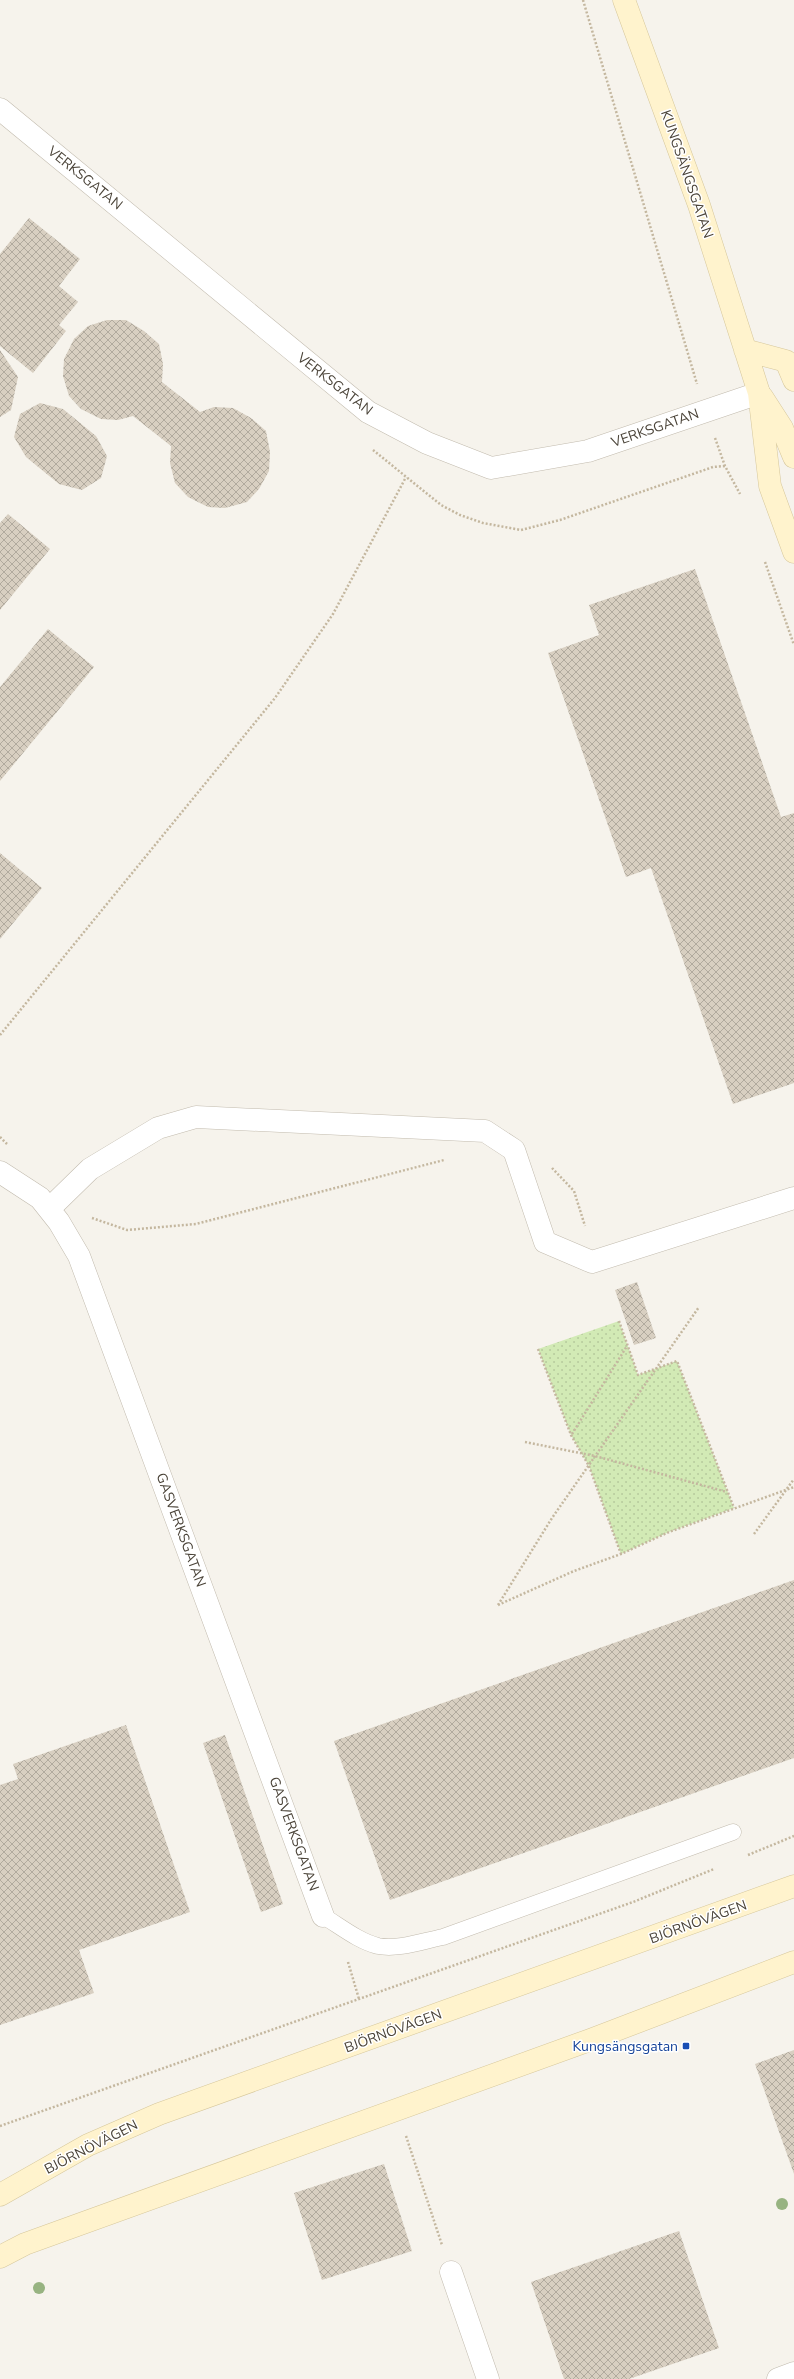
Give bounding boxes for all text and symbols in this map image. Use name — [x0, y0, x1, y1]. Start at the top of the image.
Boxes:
street label: KUNGSÄNGSGATAN — [656, 107, 718, 241]
street label: VERKSGATAN — [43, 141, 126, 214]
street label: VERKSGATAN — [292, 348, 377, 420]
street label: VERKSGATAN — [608, 404, 701, 452]
street label: GASVERKSGATAN — [152, 1470, 210, 1590]
street label: GASVERKSGATAN — [265, 1774, 323, 1894]
street label: BJÖRNÖVÄGEN — [647, 1896, 749, 1948]
street label: BJÖRNÖVÄGEN — [342, 2005, 444, 2057]
place label: Kungsängsgatan — [572, 2037, 678, 2056]
marker: Kungsängsgatan — [681, 2041, 691, 2051]
street label: BJÖRNÖVÄGEN — [41, 2115, 141, 2179]

